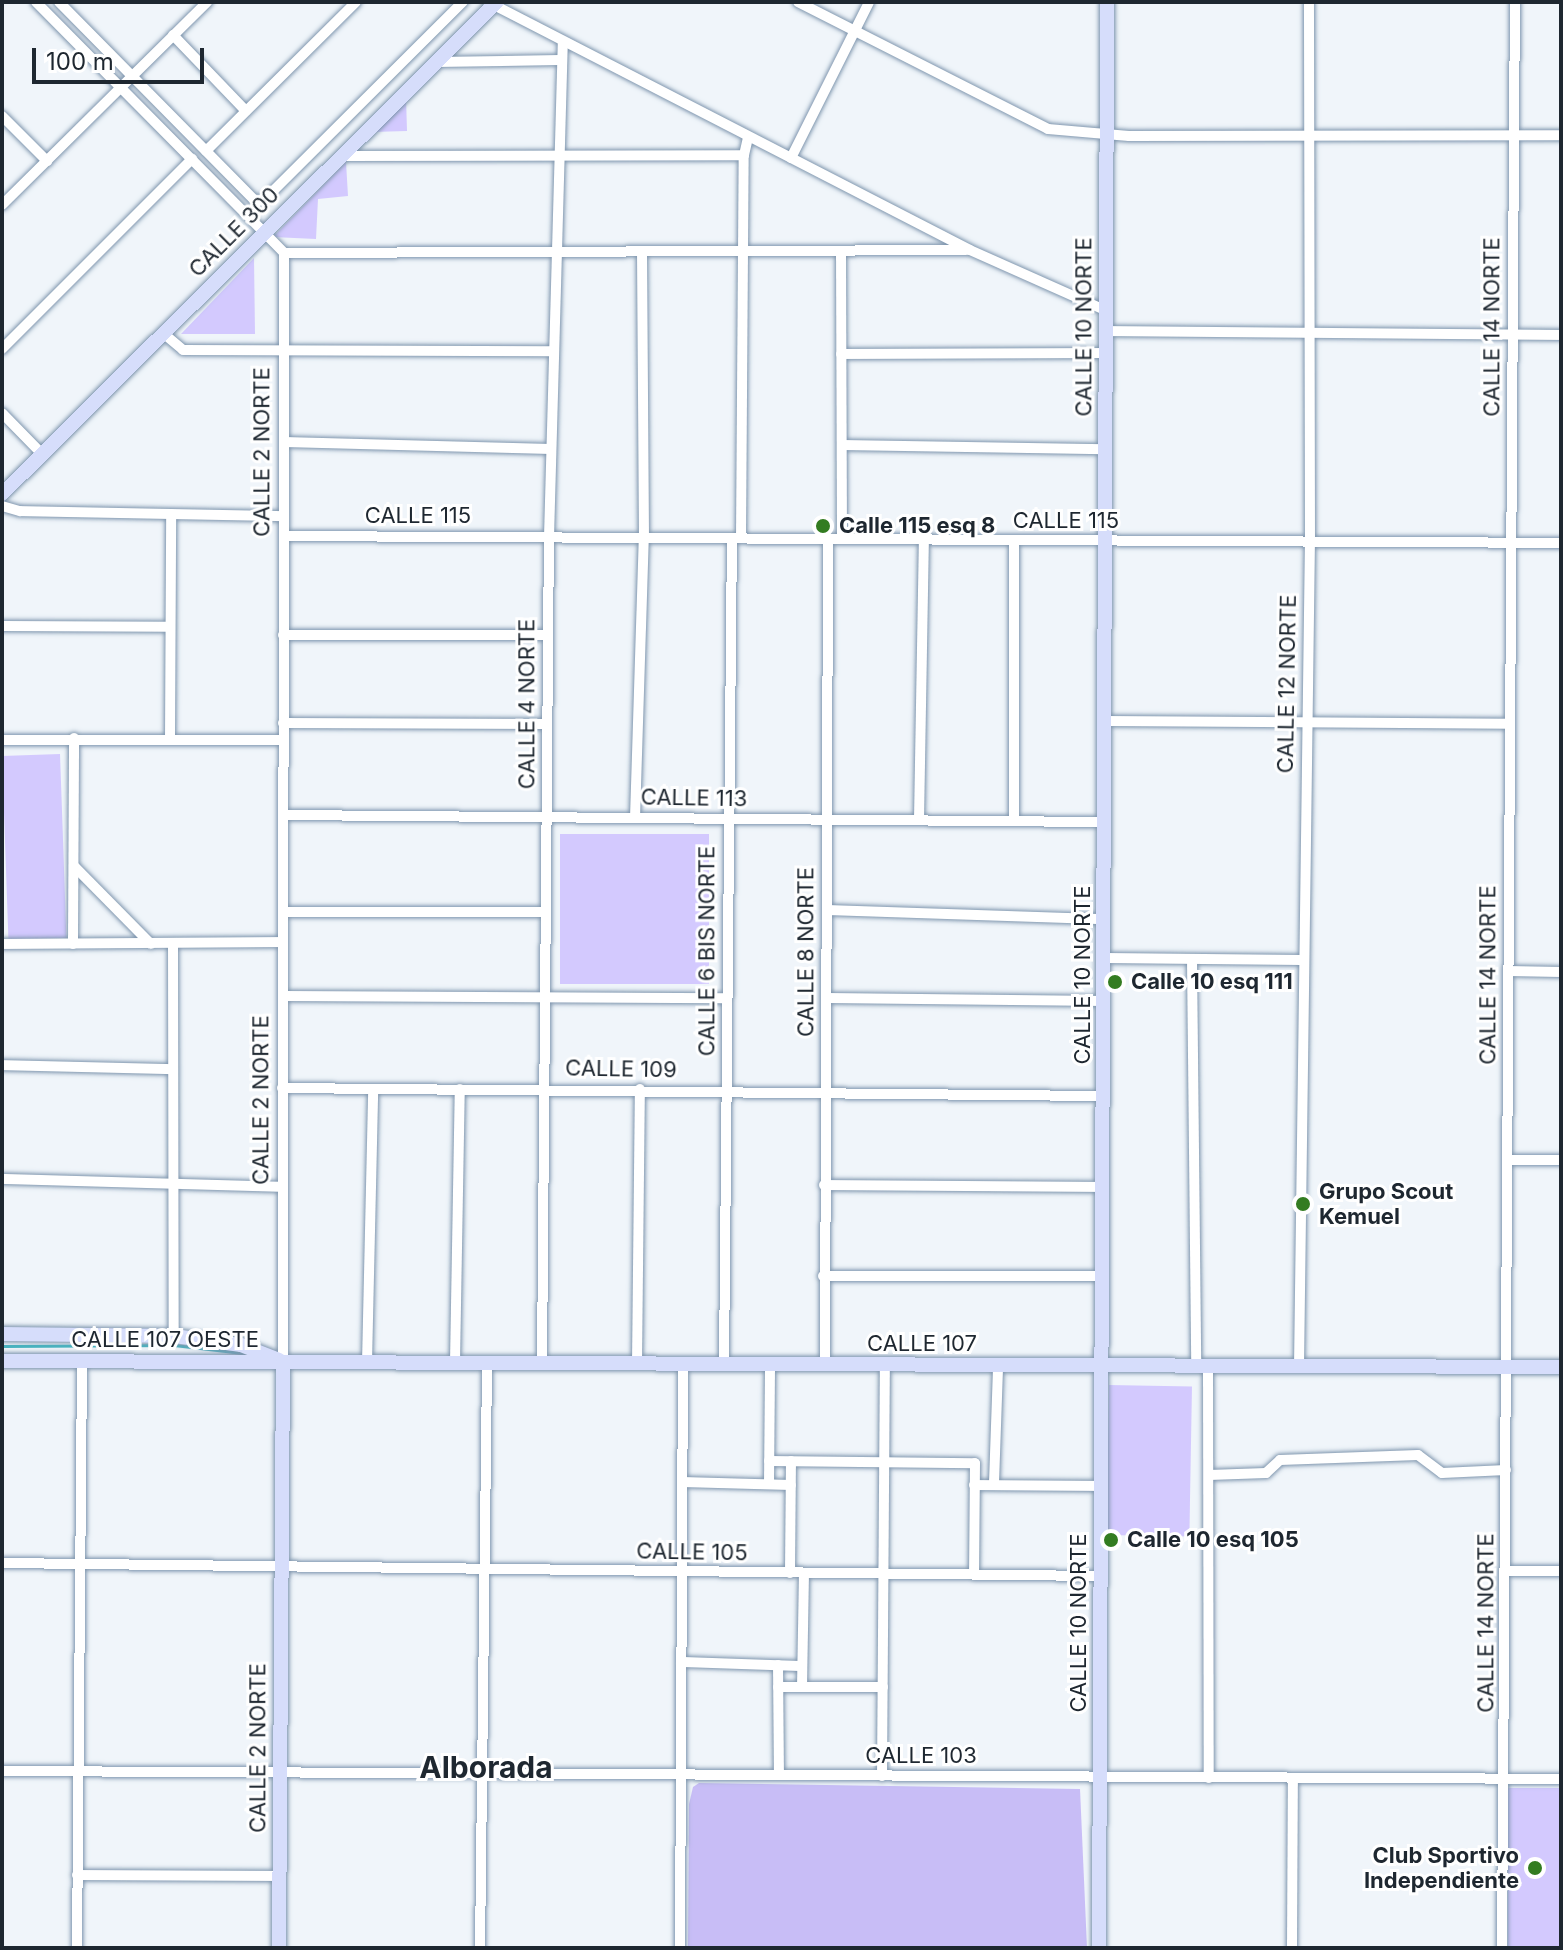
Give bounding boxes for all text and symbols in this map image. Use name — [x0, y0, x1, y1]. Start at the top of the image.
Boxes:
scale bar — [36, 32, 208, 82]
text: 100 m — [46, 47, 114, 76]
street label: CALLE 300 — [183, 181, 285, 283]
street label: CALLE 10 NORTE — [1071, 237, 1097, 417]
street label: CALLE 14 NORTE — [1479, 237, 1505, 417]
street label: CALLE 2 NORTE — [249, 367, 275, 537]
street label: CALLE 115 — [365, 503, 471, 529]
street label: CALLE 115 — [1013, 508, 1119, 534]
place label: Calle 115 esq 8 — [839, 513, 995, 539]
marker: Calle 115 esq 8 — [814, 517, 832, 535]
street label: CALLE 12 NORTE — [1272, 594, 1302, 774]
street label: CALLE 4 NORTE — [514, 619, 540, 789]
street label: CALLE 113 — [640, 784, 748, 812]
street label: CALLE 6 BIS NORTE — [694, 846, 720, 1056]
street label: CALLE 8 NORTE — [793, 867, 819, 1037]
street label: CALLE 10 NORTE — [1070, 885, 1096, 1065]
street label: CALLE 14 NORTE — [1475, 885, 1501, 1065]
place label: Calle 10 esq 111 — [1131, 969, 1293, 995]
marker: Calle 10 esq 111 — [1106, 973, 1124, 991]
street label: CALLE 2 NORTE — [248, 1015, 274, 1185]
street label: CALLE 109 — [565, 1055, 677, 1083]
place label: Grupo Scout Kemuel — [1319, 1178, 1453, 1230]
marker: Grupo Scout Kemuel — [1294, 1195, 1312, 1213]
street label: CALLE 107 OESTE — [71, 1327, 259, 1353]
street label: CALLE 107 — [867, 1331, 977, 1357]
place label: Calle 10 esq 105 — [1127, 1527, 1299, 1553]
marker: Calle 10 esq 105 — [1102, 1531, 1120, 1549]
street label: CALLE 10 NORTE — [1066, 1533, 1092, 1713]
street label: CALLE 14 NORTE — [1473, 1533, 1499, 1713]
street label: CALLE 105 — [636, 1538, 748, 1566]
street label: CALLE 2 NORTE — [245, 1663, 271, 1833]
street label: CALLE 103 — [865, 1743, 977, 1769]
district label: Alborada — [419, 1749, 553, 1785]
place label: Club Sportivo Independiente — [1364, 1842, 1519, 1894]
marker: Club Sportivo Independiente — [1526, 1859, 1544, 1877]

